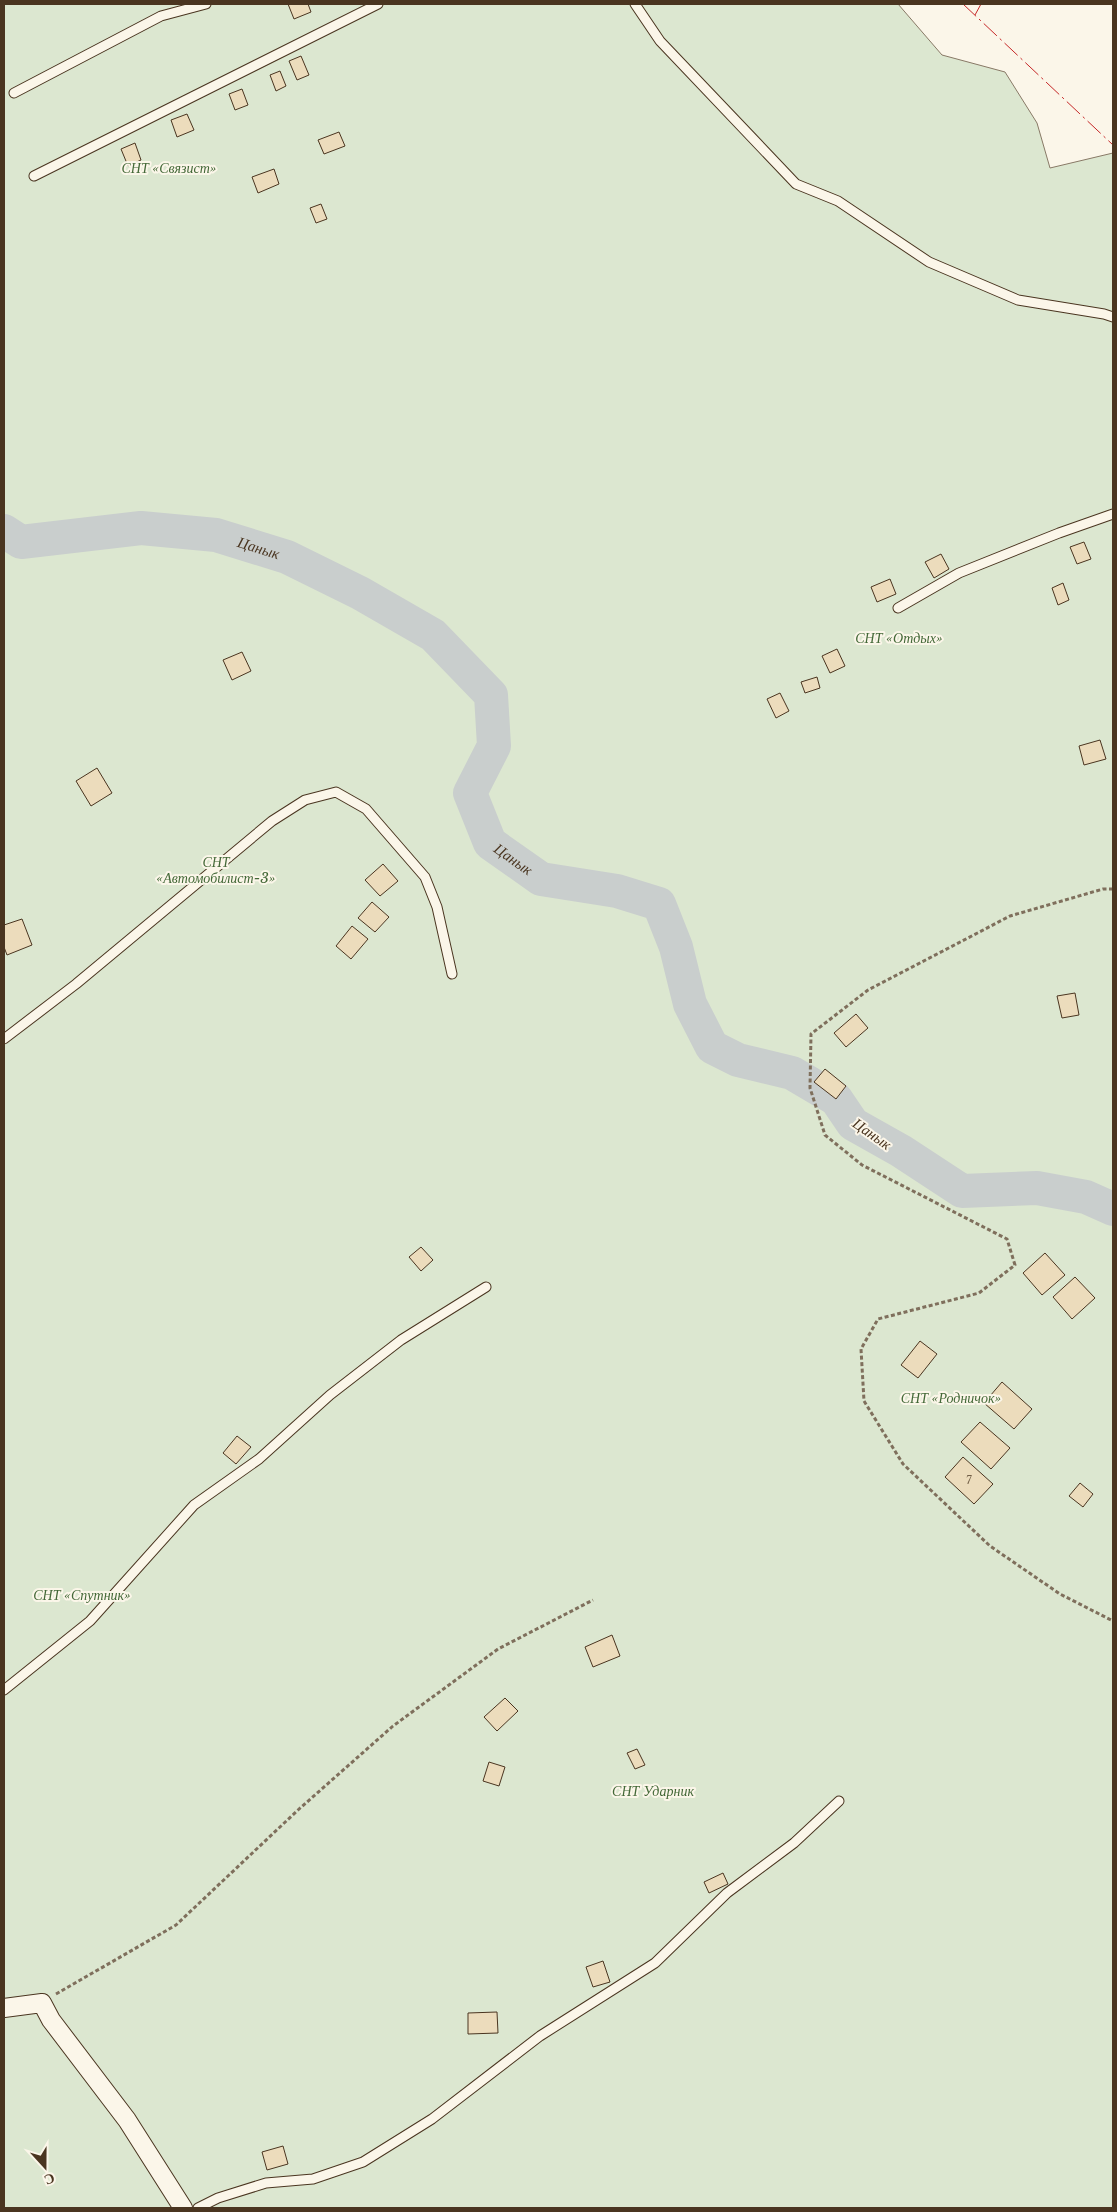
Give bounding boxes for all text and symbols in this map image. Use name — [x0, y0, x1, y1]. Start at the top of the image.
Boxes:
park label: СНТ «Связист» — [122, 159, 217, 177]
water label: Цанык — [234, 532, 283, 563]
park label: СНТ «Отдых» — [855, 629, 943, 647]
water label: Цанык — [490, 838, 537, 880]
park label: СНТ «Автомобилист-3» — [157, 853, 275, 887]
water label: Цанык — [848, 1113, 896, 1154]
park label: СНТ «Родничок» — [901, 1389, 1001, 1407]
house number: 7 — [966, 1473, 972, 1487]
park label: СНТ «Спутник» — [33, 1586, 131, 1604]
park label: СНТ Ударник — [612, 1782, 694, 1800]
north arrow — [20, 2142, 70, 2192]
text: С — [42, 2169, 58, 2189]

